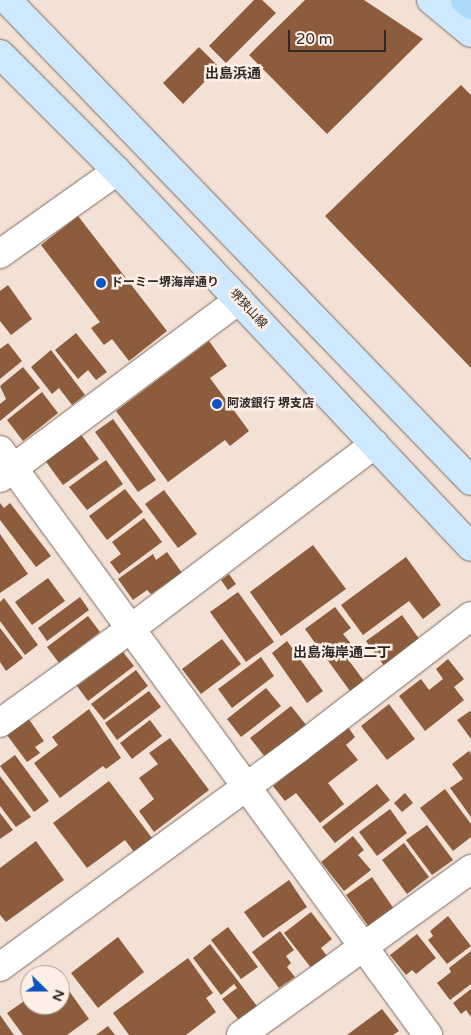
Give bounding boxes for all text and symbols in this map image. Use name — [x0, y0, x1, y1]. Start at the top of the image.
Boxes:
scale bar — [291, 20, 388, 52]
text: 20 m — [296, 30, 333, 48]
district label: 出島浜通 — [205, 66, 261, 82]
place label: ドーミー堺海岸通り — [111, 276, 219, 290]
marker: ドーミー堺海岸通り — [95, 277, 107, 289]
street label: 堺狭山線 — [226, 287, 270, 331]
place label: 阿波銀行 堺支店 — [227, 397, 314, 411]
marker: 阿波銀行 堺支店 — [211, 398, 223, 410]
district label: 出島海岸通二丁 — [293, 645, 391, 661]
north arrow — [20, 965, 70, 1015]
text: N — [48, 987, 68, 1004]

